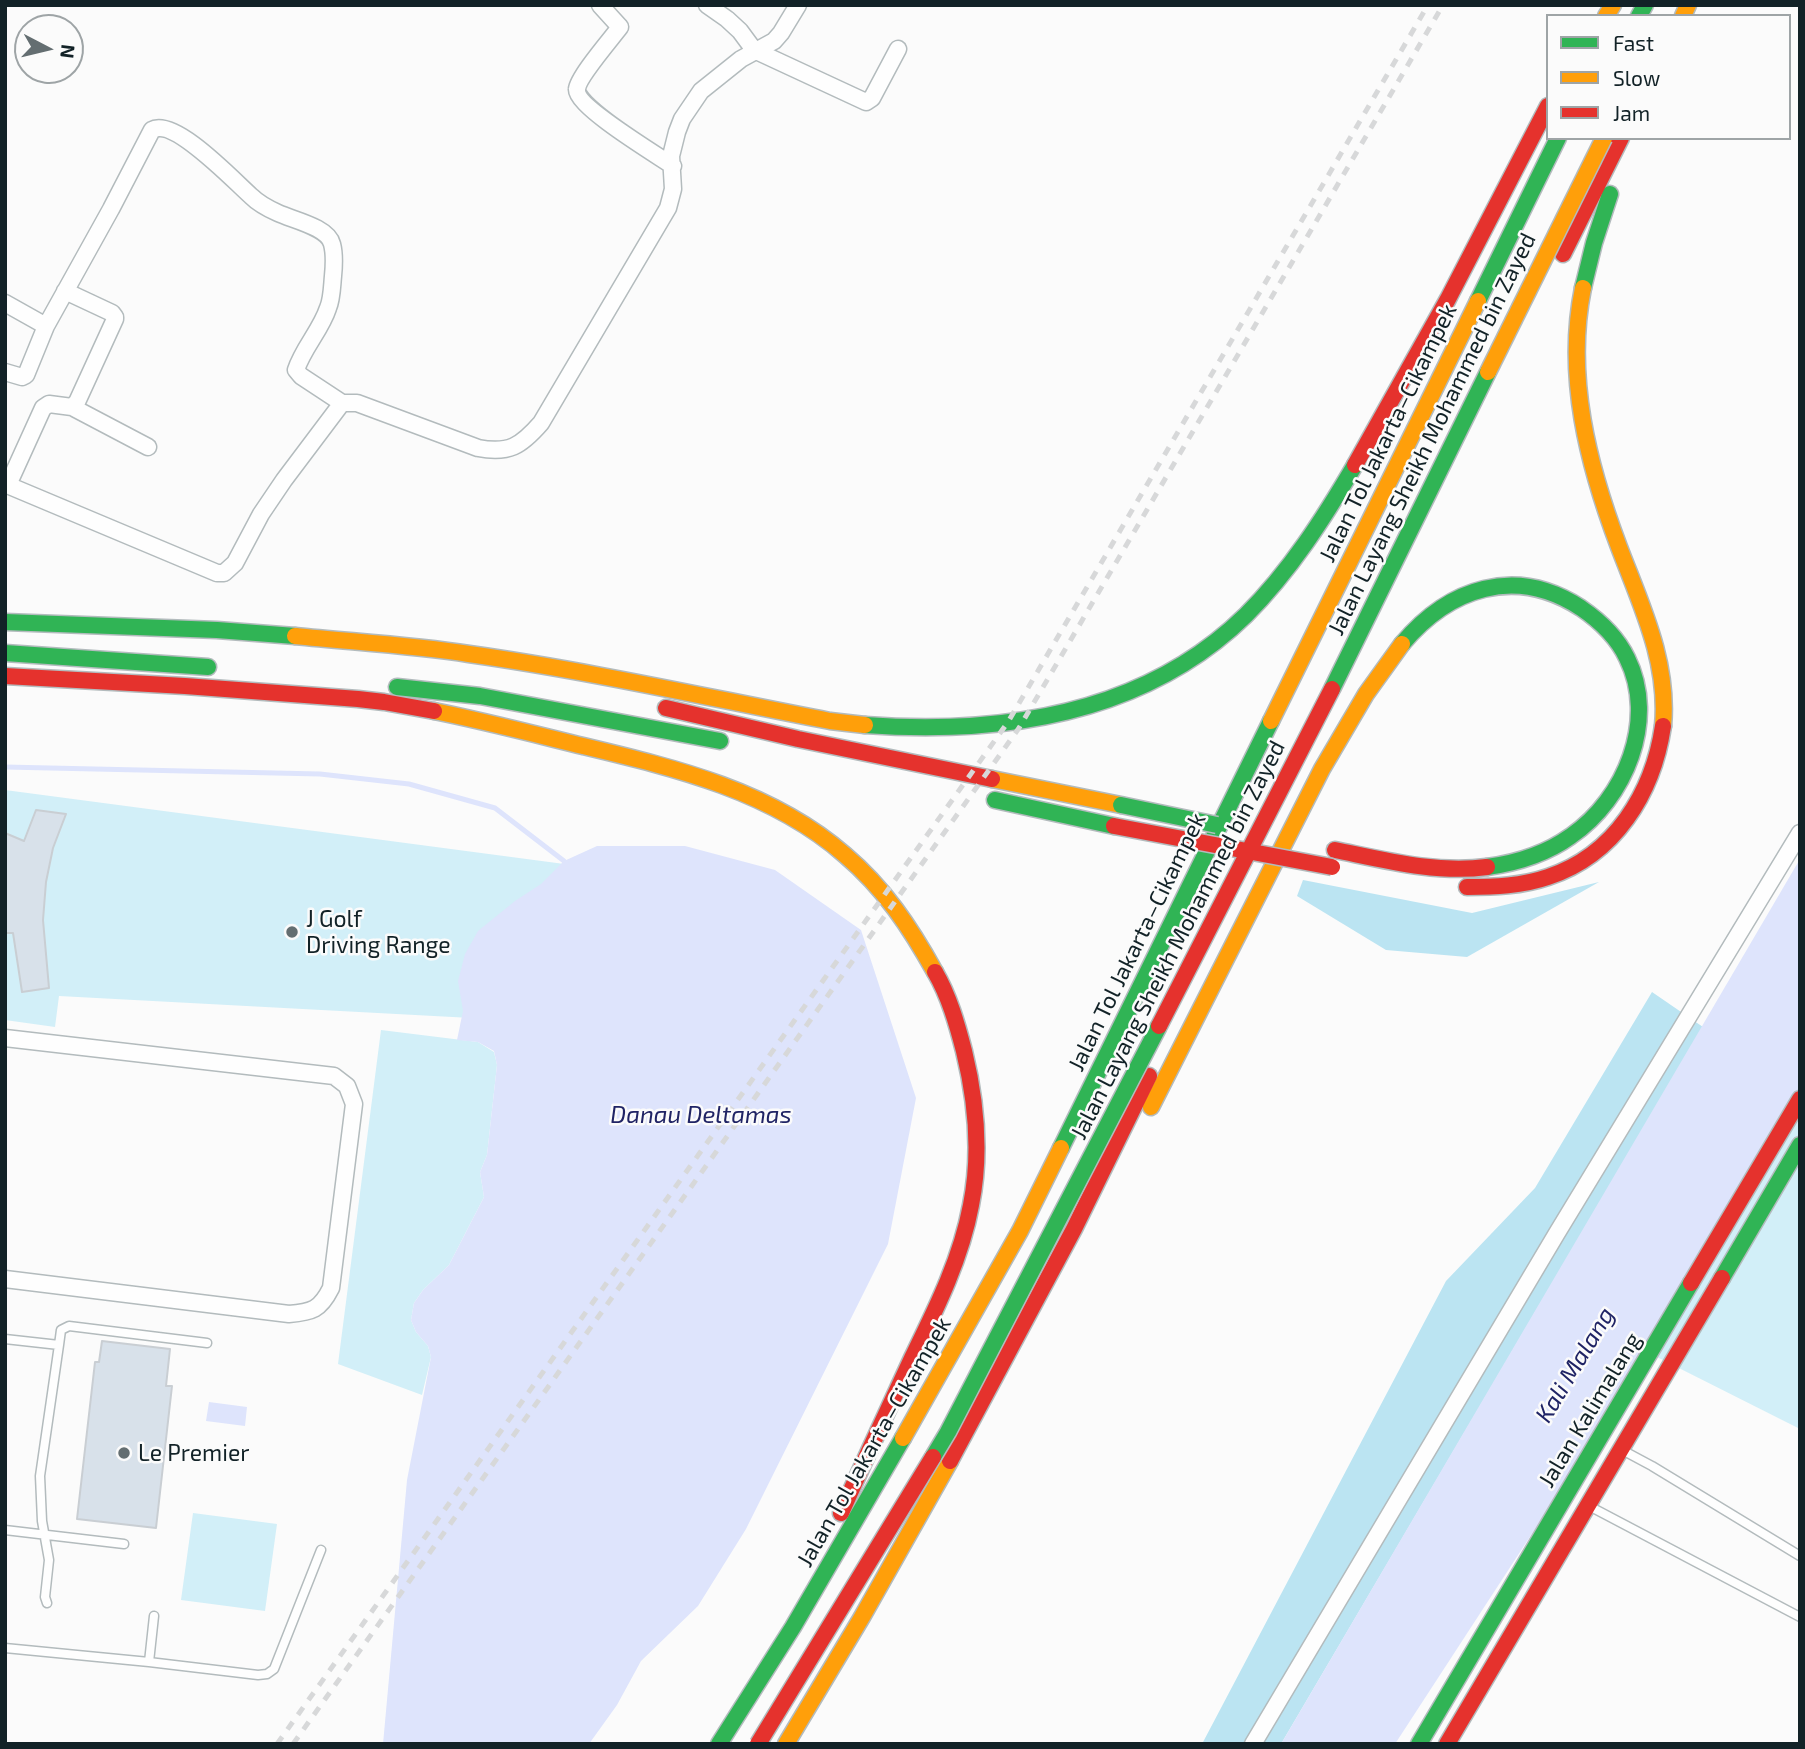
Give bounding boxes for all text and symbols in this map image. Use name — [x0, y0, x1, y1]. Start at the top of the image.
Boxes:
north arrow — [14, 14, 84, 84]
legend — [1546, 14, 1791, 140]
text: Fast — [1613, 30, 1654, 55]
text: N — [56, 43, 81, 60]
text: Slow — [1613, 65, 1660, 90]
text: Jam — [1613, 100, 1650, 125]
street label: Jalan Layang Sheikh Mohammed bin Zayed — [1322, 228, 1542, 640]
street label: Jalan Tol Jakarta–Cikampek — [1313, 299, 1463, 567]
street label: Jalan Layang Sheikh Mohammed bin Zayed — [1065, 736, 1291, 1144]
street label: Jalan Tol Jakarta–Cikampek — [1062, 808, 1212, 1076]
place label: J Golf Driving Range — [306, 905, 451, 959]
marker: J Golf Driving Range — [284, 924, 300, 940]
water label: Danau Deltamas — [610, 1101, 792, 1129]
water label: Kali Malang — [1529, 1302, 1621, 1428]
street label: Jalan Tol Jakarta–Cikampek — [791, 1312, 957, 1572]
street label: Jalan Kalimalang — [1533, 1328, 1647, 1492]
place label: Le Premier — [138, 1439, 250, 1467]
marker: Le Premier — [116, 1445, 132, 1461]

